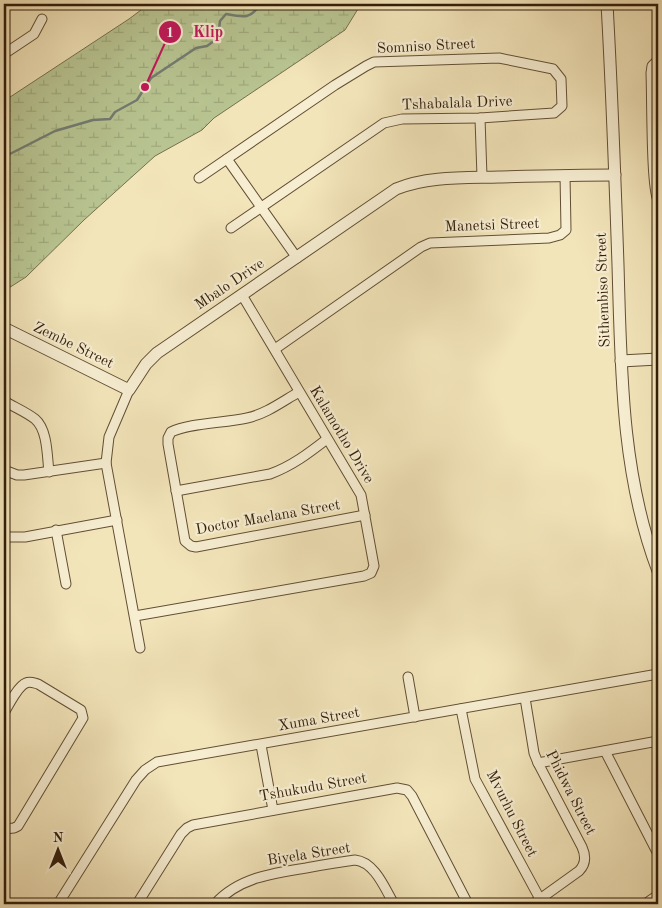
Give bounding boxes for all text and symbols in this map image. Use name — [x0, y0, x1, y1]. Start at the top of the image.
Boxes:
callout: Klip — [158, 16, 234, 47]
text: Klip — [193, 25, 223, 41]
text: 1 — [166, 26, 174, 41]
street label: Somniso Street — [376, 37, 476, 57]
street label: Tshabalala Drive — [401, 95, 513, 113]
street label: Manetsi Street — [444, 217, 540, 235]
street label: Sithembiso Street — [594, 232, 614, 348]
street label: Mbalo Drive — [193, 257, 267, 313]
street label: Zembe Street — [31, 320, 115, 372]
street label: Kalamotho Drive — [306, 384, 376, 486]
street label: Doctor Maelana Street — [195, 498, 341, 538]
street label: Xuma Street — [277, 705, 361, 735]
street label: Phidwa Street — [542, 748, 598, 838]
street label: Mvurhu Street — [483, 768, 539, 860]
street label: Tshukudu Street — [258, 771, 368, 805]
north arrow — [32, 826, 82, 876]
text: N — [53, 831, 64, 845]
street label: Biyela Street — [266, 841, 352, 869]

